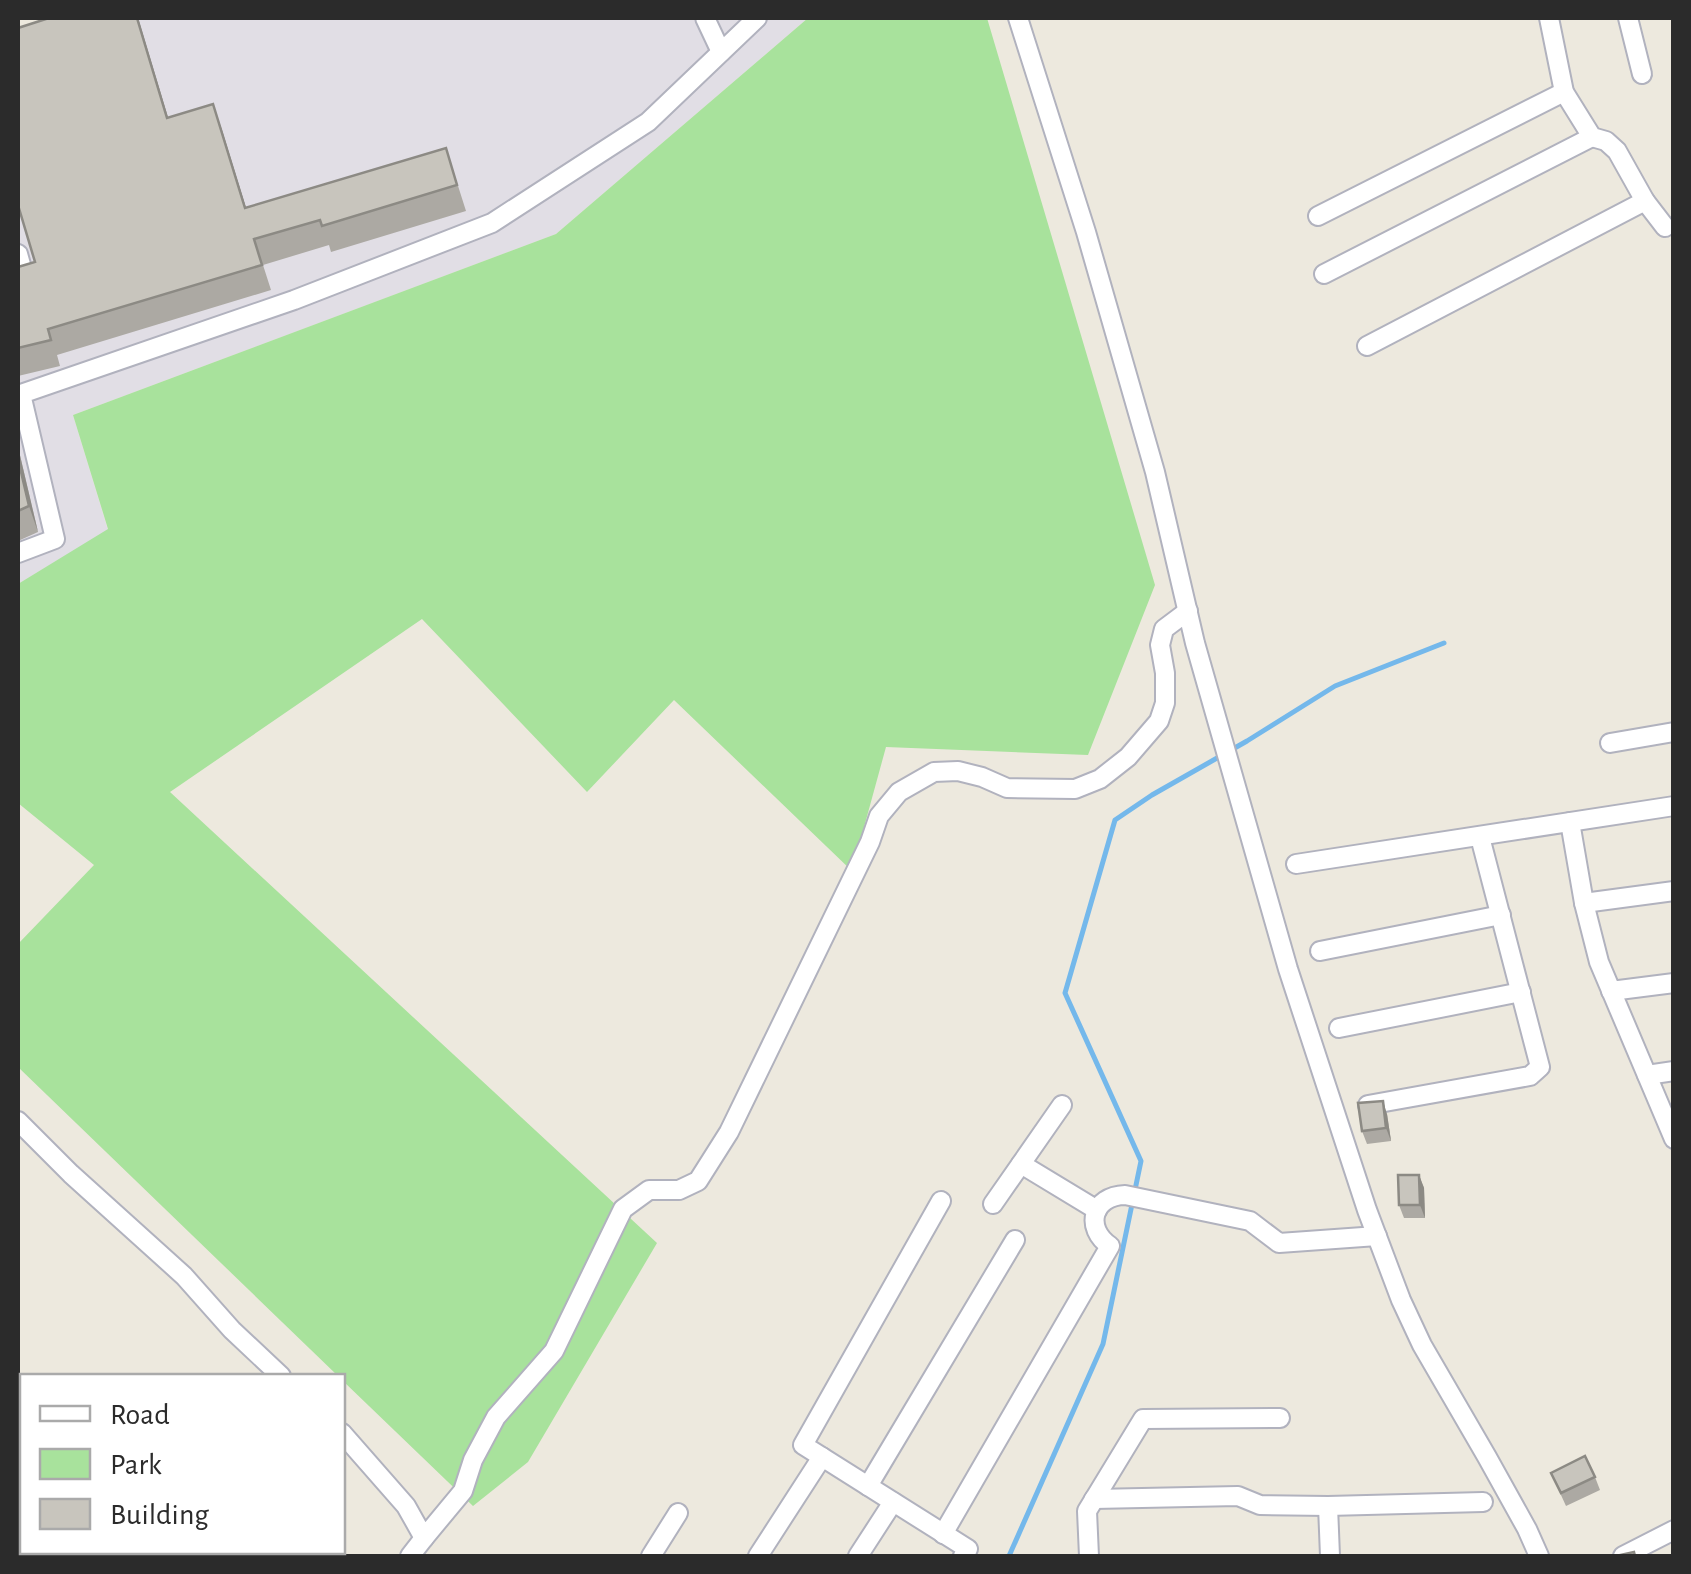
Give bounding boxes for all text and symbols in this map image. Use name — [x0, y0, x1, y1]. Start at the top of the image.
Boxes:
legend — [20, 1374, 345, 1554]
text: Road — [110, 1400, 170, 1430]
text: Park — [110, 1450, 162, 1480]
text: Building — [110, 1500, 209, 1530]

